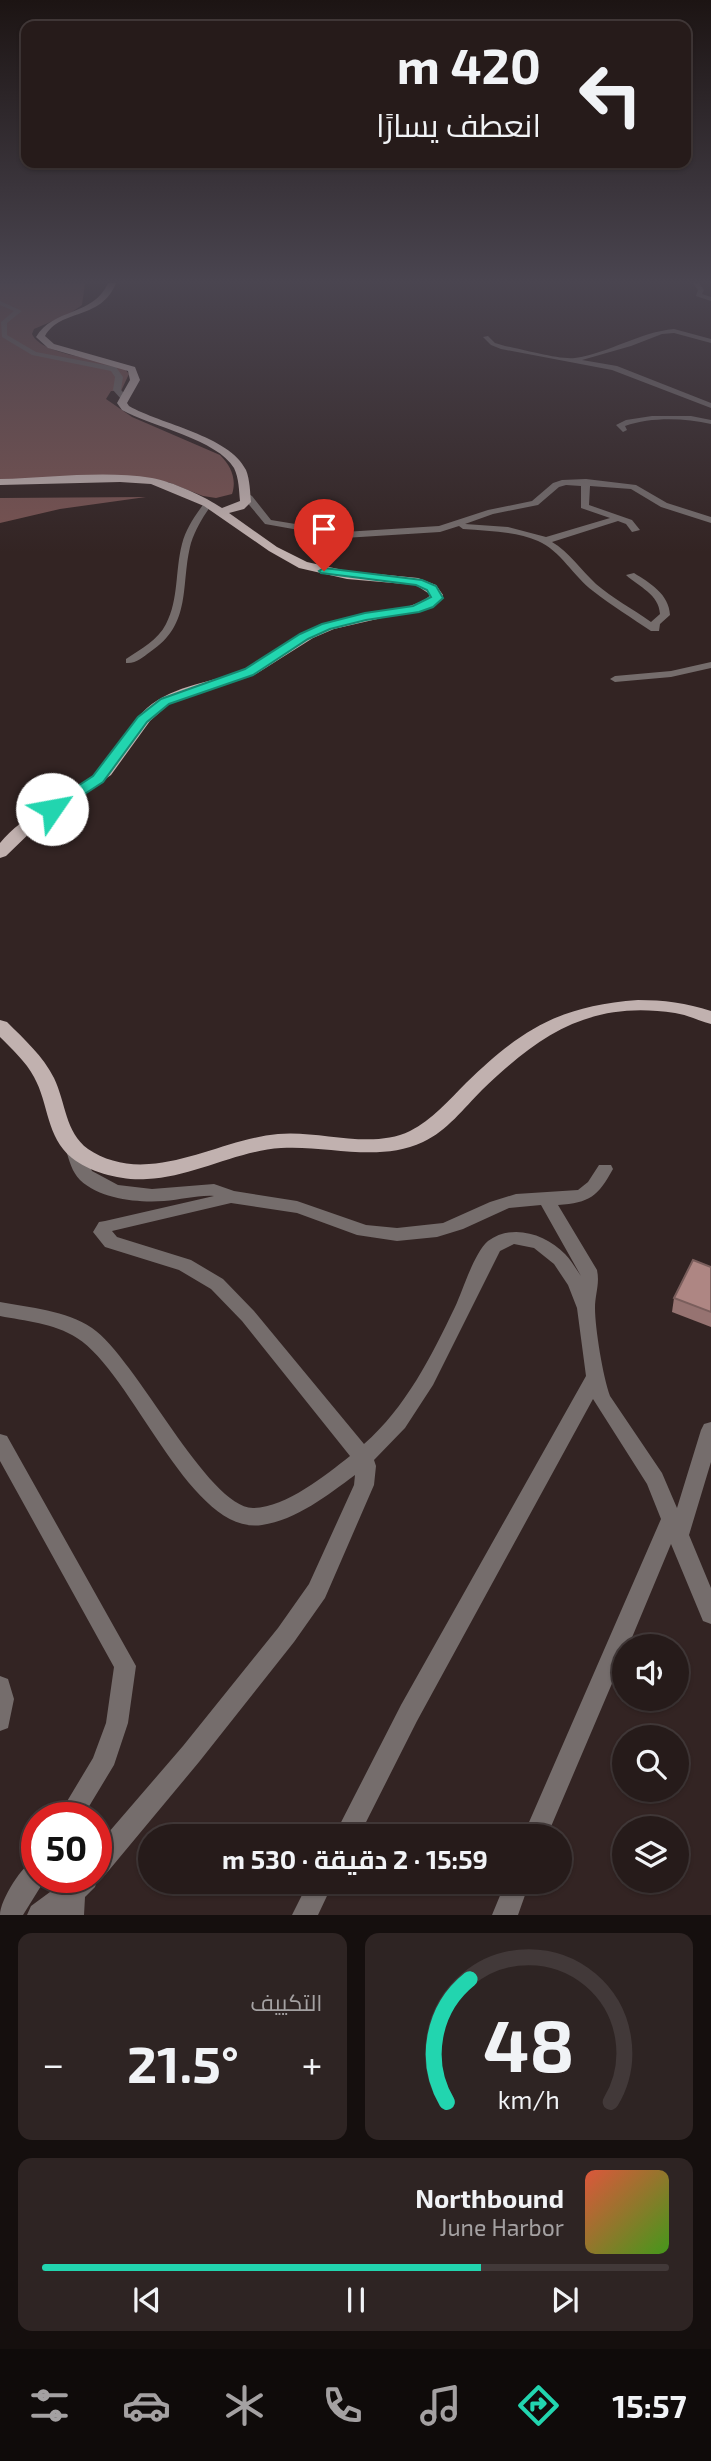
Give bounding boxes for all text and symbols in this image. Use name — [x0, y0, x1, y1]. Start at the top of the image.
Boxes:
text: 420 m — [397, 35, 541, 94]
icon: left — [565, 49, 656, 140]
text: انعطف يسارًا — [376, 105, 541, 143]
pin — [294, 499, 354, 571]
icon: arrive — [305, 510, 343, 548]
position arrow — [15, 772, 89, 846]
map controls — [612, 1634, 689, 1893]
button: sound — [612, 1634, 689, 1711]
button: search — [612, 1725, 689, 1802]
speed limit sign: 50 — [21, 1802, 112, 1893]
button: layers — [612, 1816, 689, 1893]
text: 15:59 · 2 دقيقة · 530 m — [222, 1843, 488, 1874]
text: التكييف — [250, 1988, 323, 2016]
text: 48 — [483, 2000, 575, 2088]
text: 21.5° — [127, 2031, 239, 2093]
text: − — [42, 2040, 64, 2086]
text: + — [302, 2040, 323, 2086]
text: km/h — [498, 2084, 560, 2114]
text: Northbound — [415, 2182, 564, 2213]
text: June Harbor — [440, 2213, 564, 2241]
icon: previous — [128, 2281, 166, 2319]
icon: pause — [337, 2281, 375, 2319]
icon: next — [546, 2281, 584, 2319]
icon: filters — [25, 2381, 74, 2430]
icon: car — [122, 2381, 171, 2430]
icon: climate — [220, 2381, 269, 2430]
icon: phone — [318, 2381, 367, 2430]
icon: music — [416, 2381, 465, 2430]
icon: directions — [514, 2381, 563, 2430]
text: 15:57 — [612, 2386, 687, 2424]

